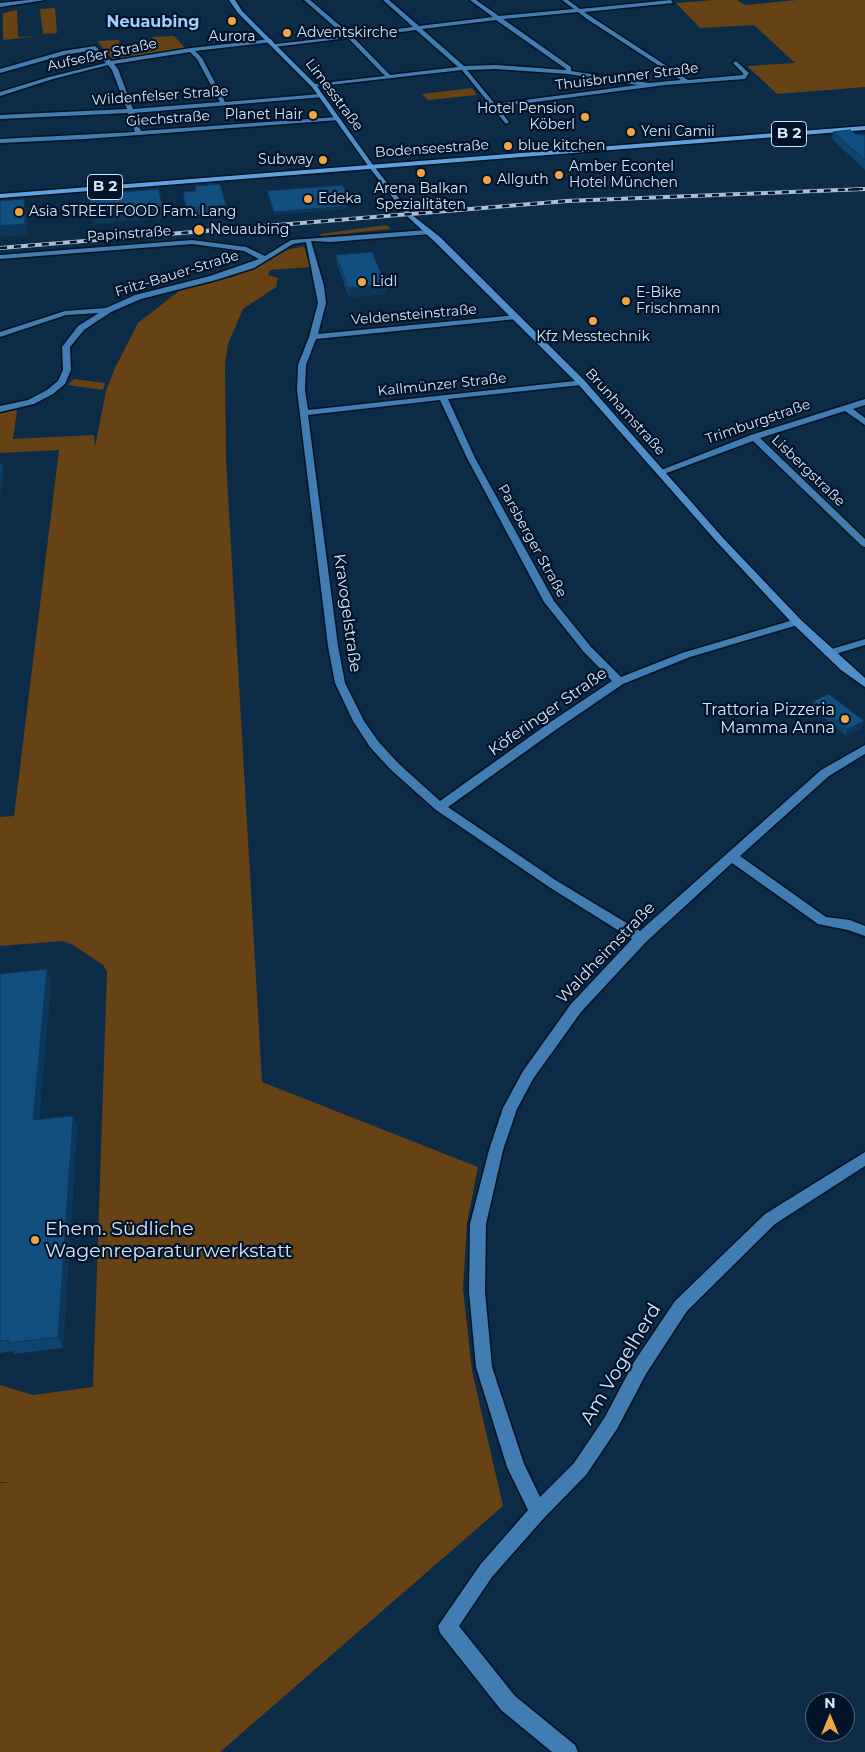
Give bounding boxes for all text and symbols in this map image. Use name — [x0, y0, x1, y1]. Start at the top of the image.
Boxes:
district label: Neuaubing — [106, 12, 200, 32]
marker: Aurora — [226, 15, 238, 27]
place label: Adventskirche — [297, 25, 398, 41]
marker: Adventskirche — [281, 27, 293, 39]
place label: Aurora — [209, 29, 255, 45]
street label: Aufseßer Straße — [46, 35, 158, 75]
street label: Limesstraße — [301, 56, 367, 134]
street label: Thuisbrunner Straße — [554, 60, 700, 94]
street label: Wildenfelser Straße — [91, 83, 229, 109]
place label: Hotel Pension Köberl — [477, 101, 575, 134]
place label: Planet Hair — [225, 107, 303, 123]
street label: Giechstraße — [126, 108, 210, 130]
marker: Planet Hair — [307, 109, 319, 121]
marker: Hotel Pension Köberl — [579, 111, 591, 123]
road number: B 2 — [772, 122, 806, 146]
place label: Yeni Camii — [641, 124, 715, 140]
marker: Yeni Camii — [625, 126, 637, 138]
street label: Bodenseestraße — [374, 137, 490, 161]
place label: blue kitchen — [518, 138, 605, 154]
marker: blue kitchen — [502, 140, 514, 152]
place label: Subway — [258, 152, 313, 168]
marker: Subway — [317, 154, 329, 166]
place label: Amber Econtel Hotel München — [569, 159, 678, 192]
marker: Arena Balkan Spezialitäten — [415, 167, 427, 179]
marker: Amber Econtel Hotel München — [553, 169, 565, 181]
place label: Allguth — [497, 172, 549, 188]
road number: B 2 — [88, 174, 122, 200]
marker: Allguth — [481, 174, 493, 186]
place label: Arena Balkan Spezialitäten — [374, 181, 468, 213]
place label: Edeka — [318, 191, 362, 207]
marker: Edeka — [302, 193, 314, 205]
place label: Asia STREETFOOD Fam. Lang — [29, 204, 236, 220]
marker: Asia STREETFOOD Fam. Lang — [13, 206, 25, 218]
place label: Neuaubing — [210, 222, 289, 238]
street label: Papinstraße — [86, 223, 172, 245]
marker: Neuaubing — [192, 223, 206, 237]
street label: Fritz-Bauer-Straße — [113, 247, 241, 301]
place label: Lidl — [372, 274, 397, 290]
marker: Lidl — [356, 276, 368, 288]
place label: E-Bike Frischmann — [636, 285, 720, 318]
marker: E-Bike Frischmann — [620, 295, 632, 307]
street label: Veldensteinstraße — [350, 301, 478, 329]
marker: Kfz Messtechnik — [587, 315, 599, 327]
place label: Kfz Messtechnik — [536, 329, 650, 345]
street label: Brunhamstraße — [582, 365, 668, 459]
street label: Kallmünzer Straße — [377, 370, 507, 400]
street label: Trimburgstraße — [703, 396, 813, 448]
street label: Lisbergstraße — [768, 432, 848, 510]
street label: Parsberger Straße — [494, 482, 570, 600]
street label: Kravogelstraße — [329, 552, 365, 674]
street label: Köferinger Straße — [485, 664, 611, 760]
place label: Trattoria Pizzeria Mamma Anna — [702, 700, 835, 738]
marker: Trattoria Pizzeria Mamma Anna — [839, 713, 851, 725]
street label: Waldheimstraße — [553, 898, 659, 1008]
place label: Ehem. Südliche Wagenreparaturwerkstatt — [45, 1218, 292, 1262]
marker: Ehem. Südliche Wagenreparaturwerkstatt — [29, 1234, 41, 1246]
street label: Am Vogelherd — [576, 1299, 666, 1429]
north arrow — [805, 1692, 855, 1742]
text: N — [824, 1694, 836, 1712]

